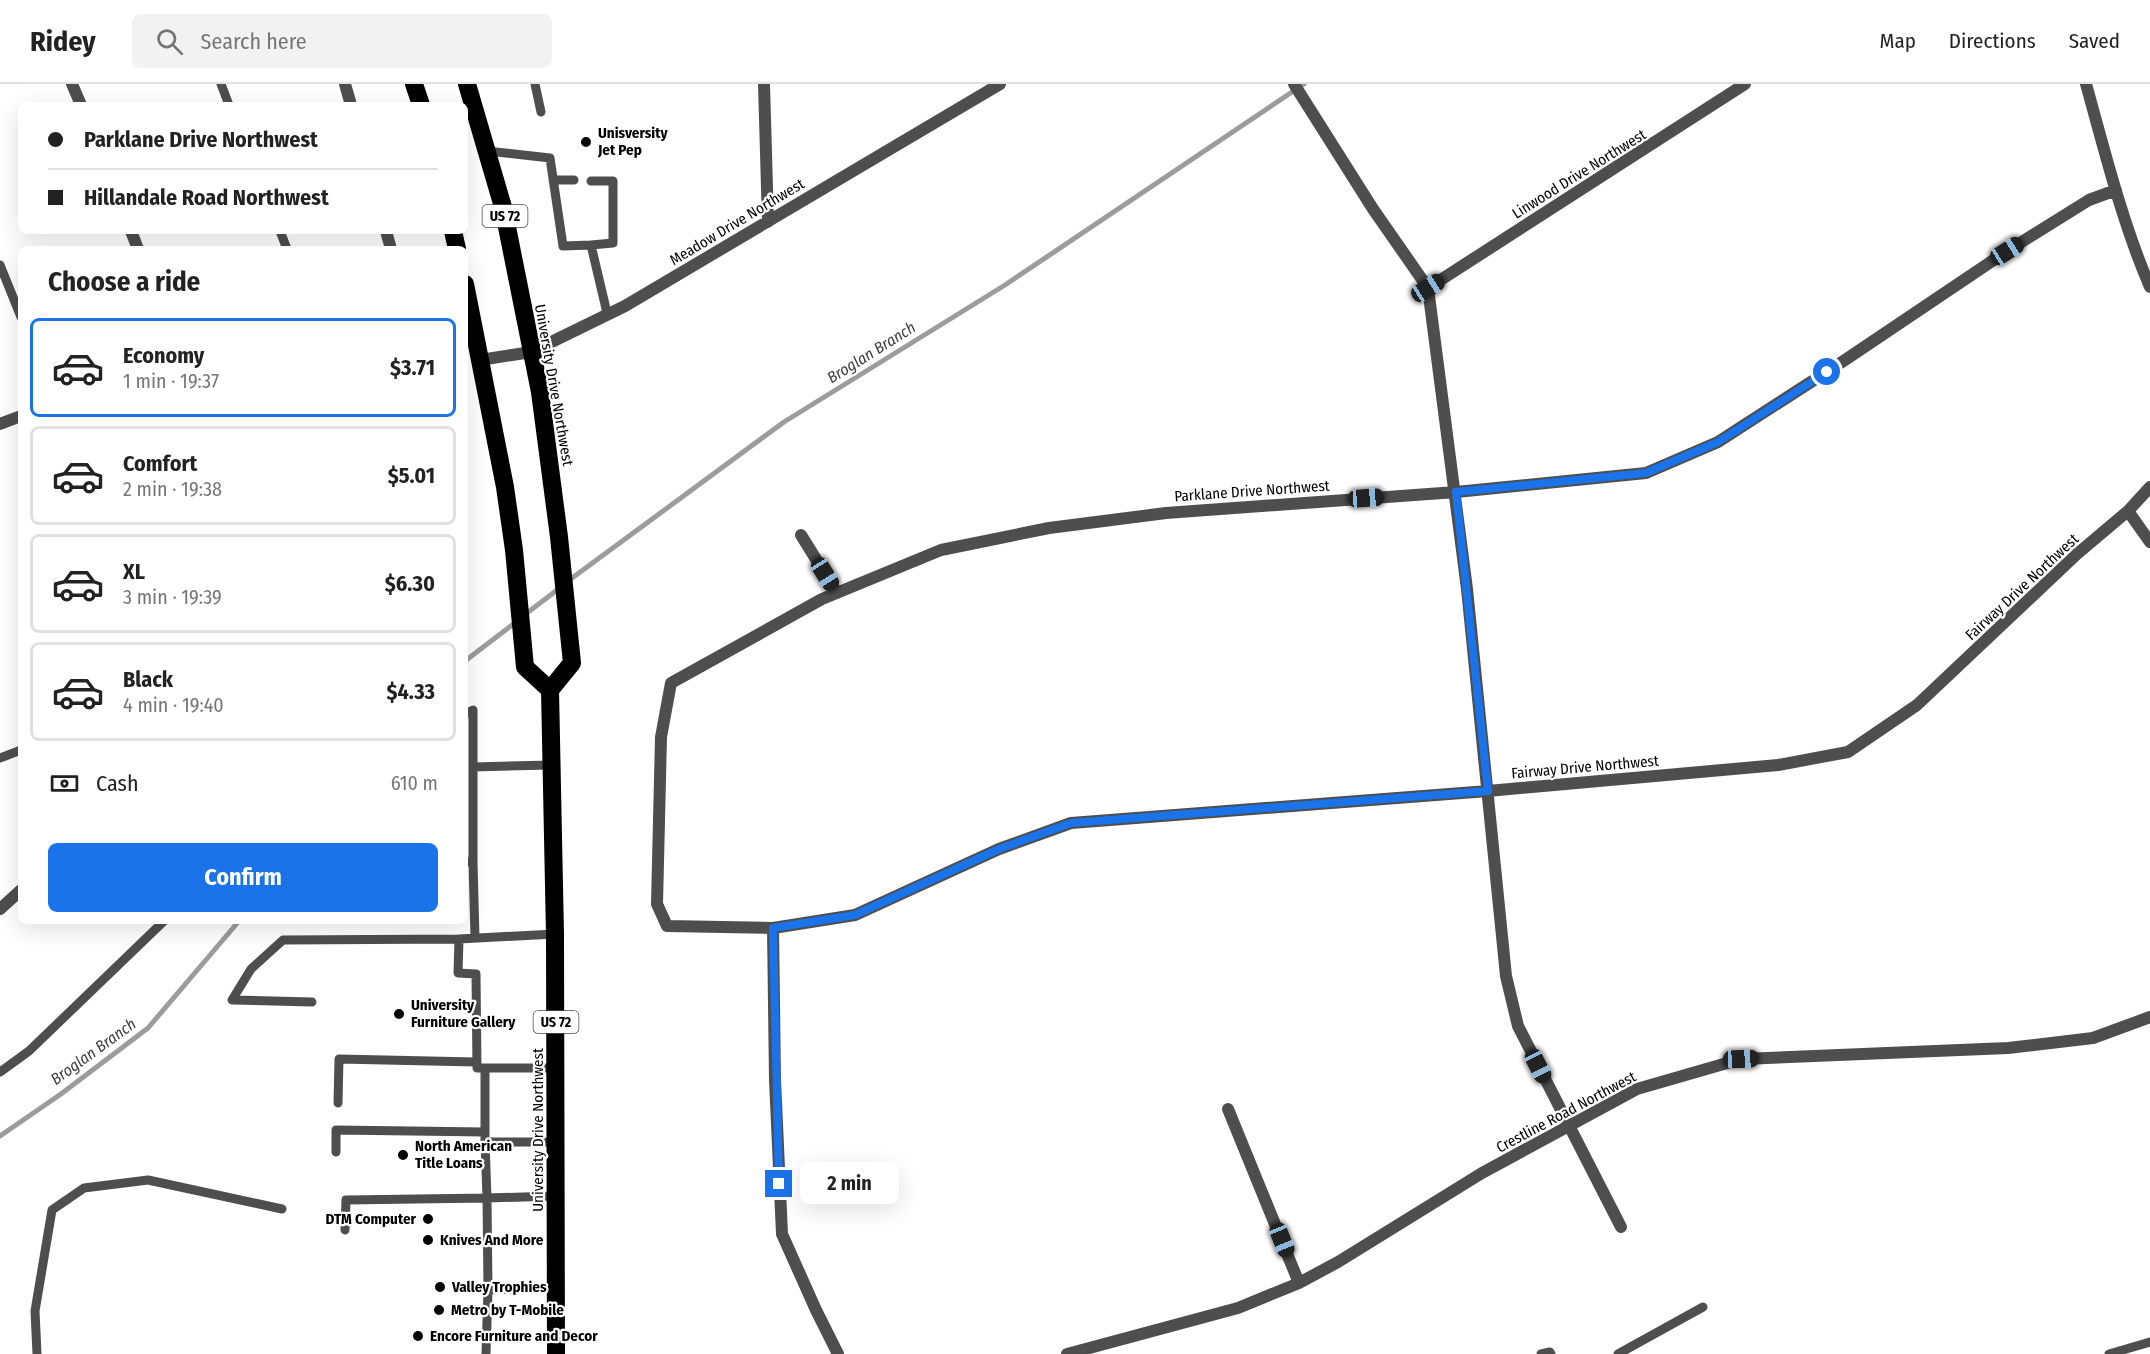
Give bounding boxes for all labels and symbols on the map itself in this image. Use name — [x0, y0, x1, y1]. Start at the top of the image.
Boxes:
place label: Unisversity Jet Pep — [597, 124, 668, 159]
street label: Linwood Drive Northwest — [1509, 125, 1649, 223]
marker: Unisversity Jet Pep — [579, 135, 593, 149]
street label: Meadow Drive Northwest — [667, 175, 807, 269]
road number: US 72 — [482, 205, 528, 227]
car — [1987, 234, 2027, 268]
car — [1408, 271, 1448, 305]
street label: University Drive Northwest — [531, 303, 577, 467]
water label: Broglan Branch — [823, 318, 919, 387]
route start — [1813, 358, 1840, 385]
street label: Parklane Drive Northwest — [1174, 477, 1330, 505]
car — [1347, 488, 1385, 508]
street label: Fairway Drive Northwest — [1962, 530, 2082, 644]
car — [808, 554, 842, 594]
street label: Fairway Drive Northwest — [1511, 752, 1660, 782]
place label: University Furniture Gallery — [411, 996, 516, 1031]
marker: University Furniture Gallery — [392, 1007, 406, 1021]
road number: US 72 — [534, 1011, 578, 1033]
water label: Broglan Branch — [47, 1014, 140, 1089]
car — [1522, 1046, 1554, 1086]
street label: University Drive Northwest — [529, 1048, 547, 1212]
car — [1723, 1049, 1759, 1069]
street label: Crestline Road Northwest — [1493, 1067, 1639, 1156]
place label: North American Title Loans — [415, 1137, 512, 1172]
marker: North American Title Loans — [396, 1148, 410, 1162]
callout: 2 min — [800, 1163, 899, 1205]
route end — [765, 1170, 792, 1197]
place label: DTM Computer — [326, 1210, 417, 1228]
marker: DTM Computer — [421, 1212, 435, 1226]
car — [1267, 1220, 1297, 1260]
place label: Knives And More — [440, 1231, 544, 1249]
marker: Knives And More — [421, 1233, 435, 1247]
place label: Valley Trophies — [451, 1278, 547, 1296]
marker: Valley Trophies — [433, 1280, 447, 1294]
place label: Metro by T-Mobile — [451, 1301, 564, 1319]
marker: Metro by T-Mobile — [432, 1303, 446, 1317]
place label: Encore Furniture and Decor — [430, 1327, 598, 1345]
marker: Encore Furniture and Decor — [411, 1329, 425, 1343]

